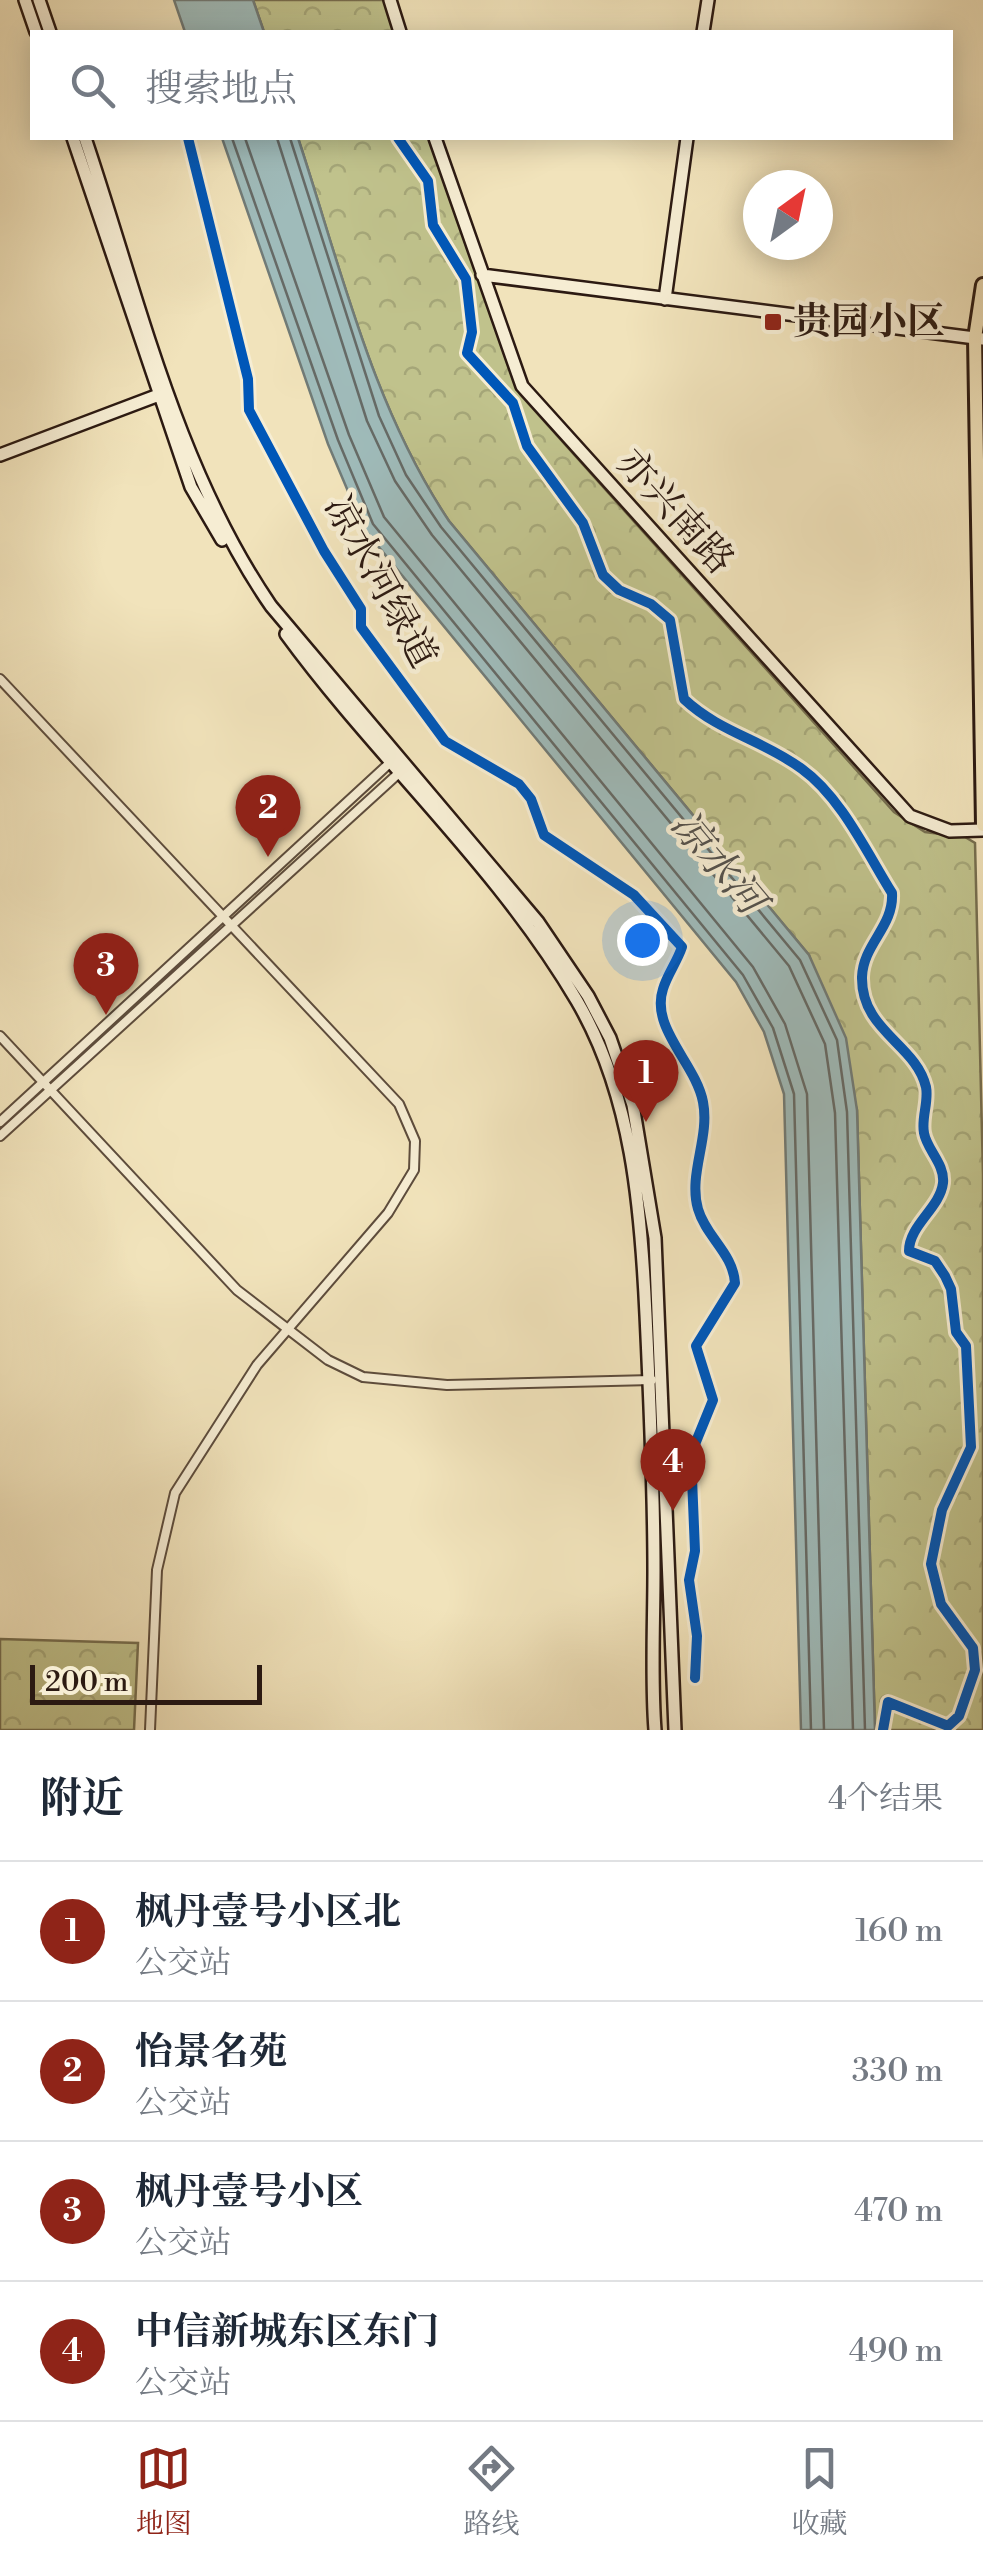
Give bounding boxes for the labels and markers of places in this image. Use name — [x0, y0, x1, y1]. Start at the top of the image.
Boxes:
place label: 贵园小区 — [793, 299, 945, 346]
marker: 贵园小区 — [762, 311, 784, 333]
pin: 2 — [236, 774, 300, 857]
pin: 3 — [74, 932, 138, 1015]
pin: 1 — [614, 1040, 678, 1122]
pin: 4 — [640, 1428, 706, 1511]

